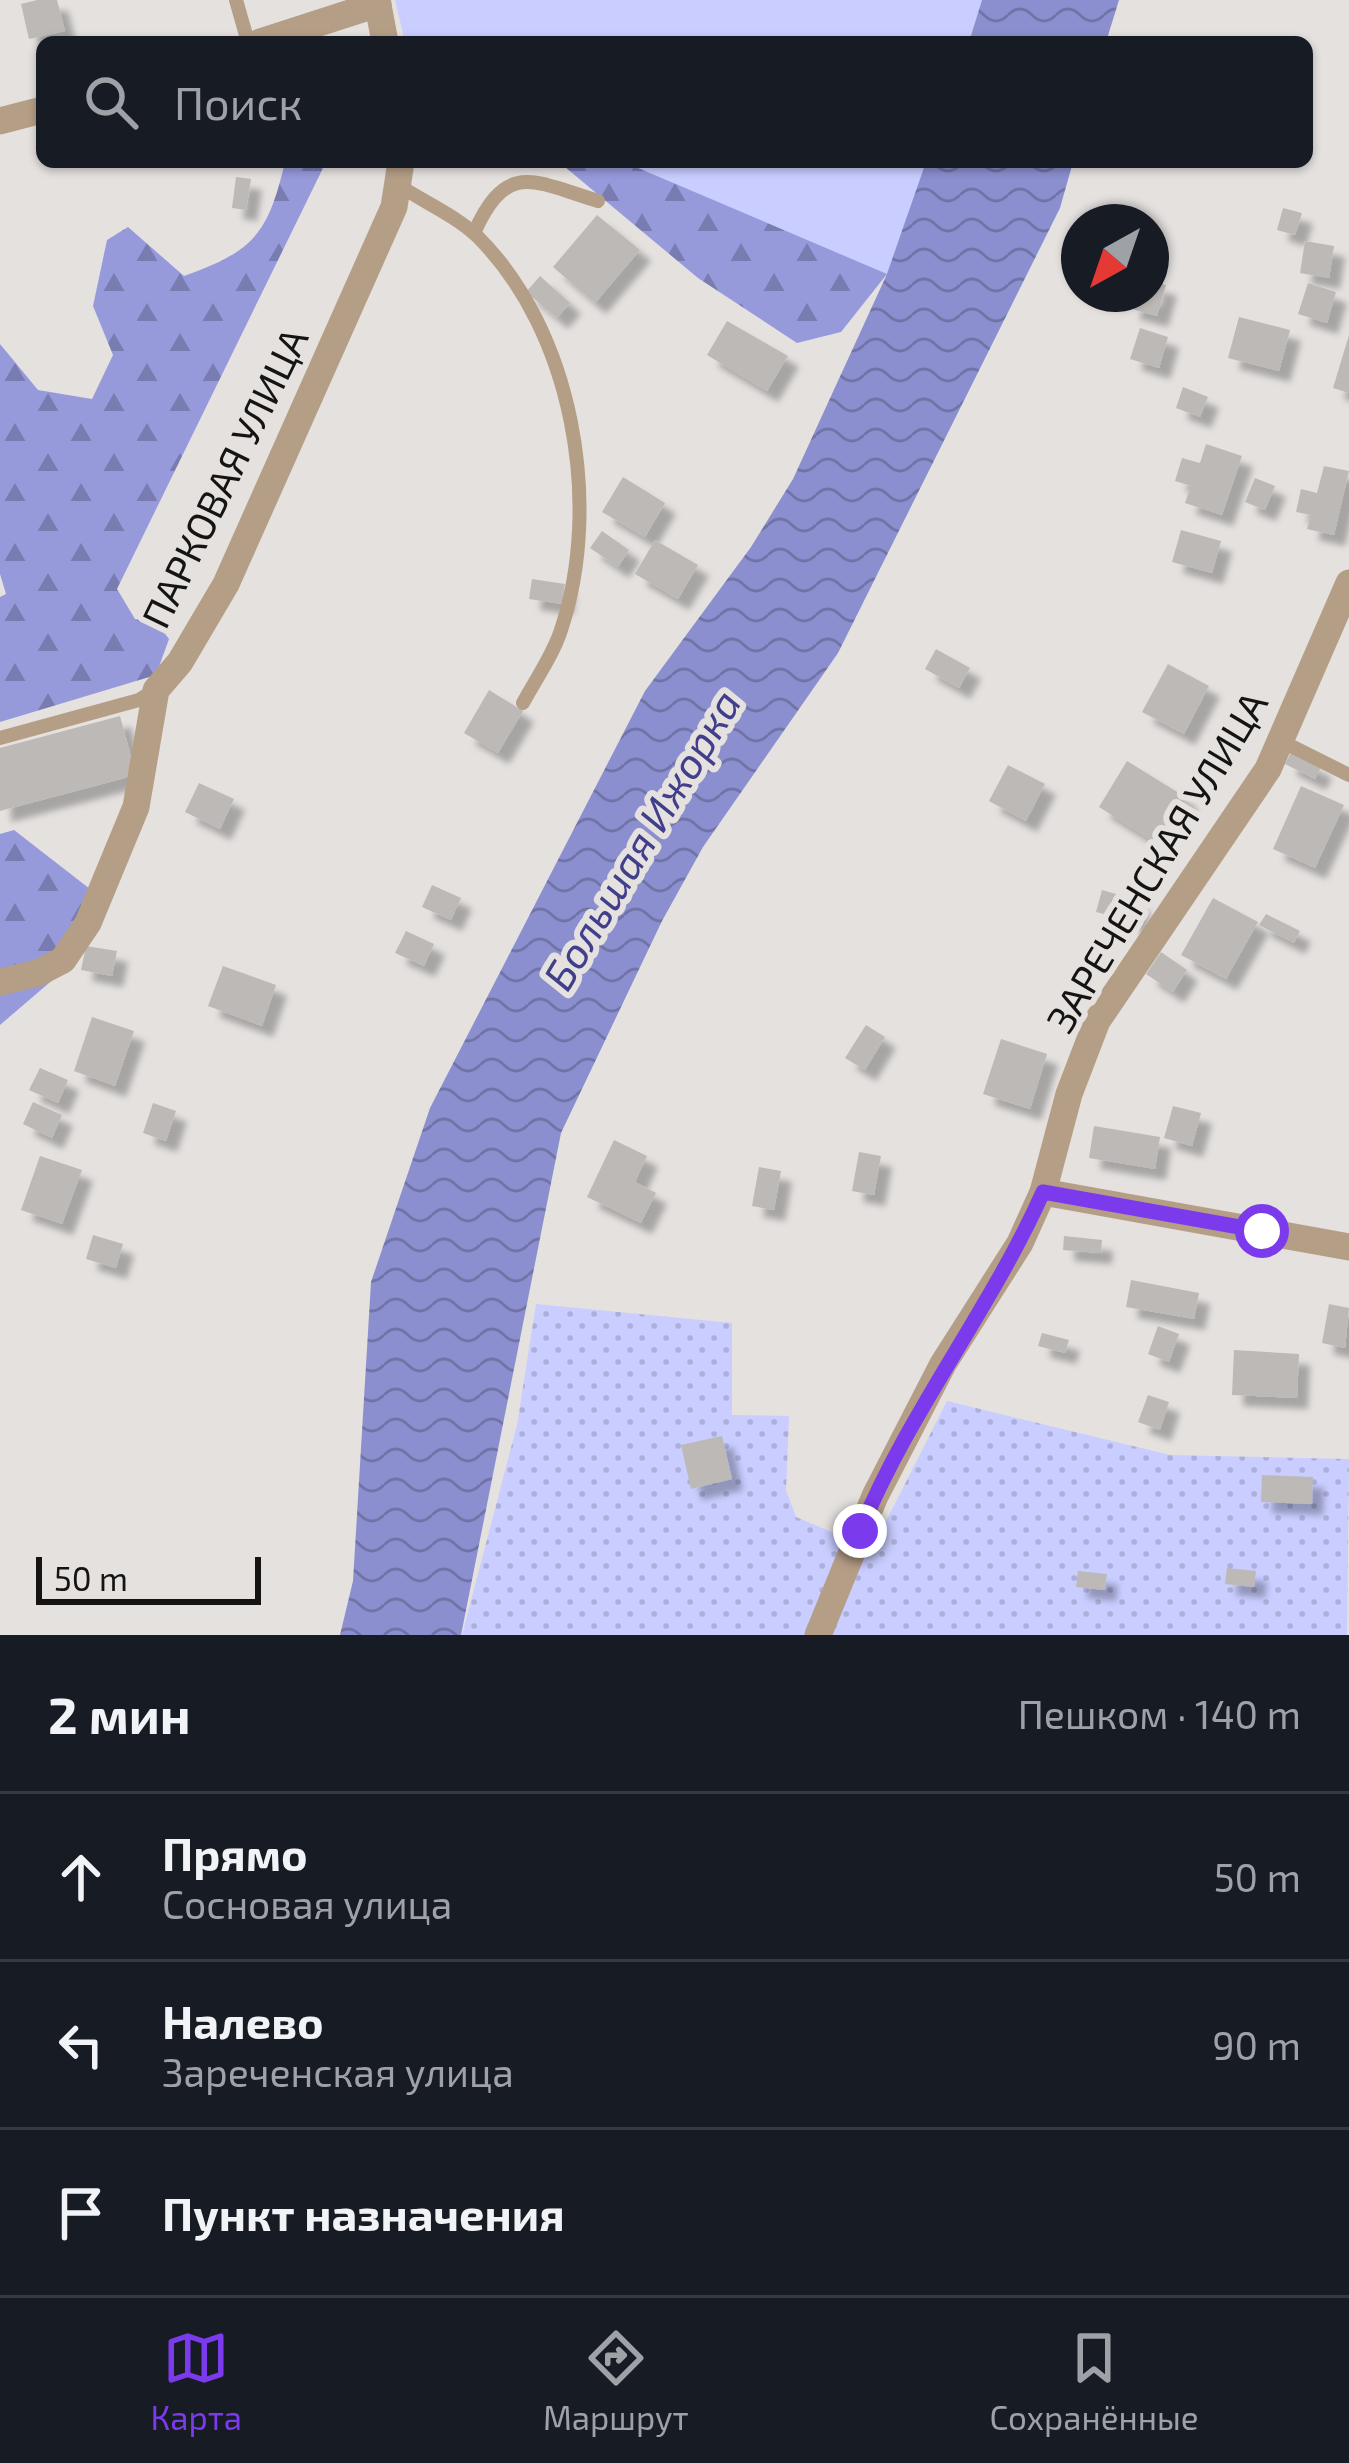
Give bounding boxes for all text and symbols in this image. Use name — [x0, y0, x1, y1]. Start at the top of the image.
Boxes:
search box — [36, 36, 1313, 168]
icon: search — [78, 69, 144, 135]
text: Поиск — [174, 75, 302, 129]
north arrow — [1061, 204, 1169, 312]
street label: ПАРКОВАЯ УЛИЦА — [131, 320, 317, 635]
water label: Большая Ижорка — [531, 680, 749, 998]
street label: ЗАРЕЧЕНСКАЯ УЛИЦА — [1035, 682, 1276, 1040]
route start — [1235, 1204, 1289, 1258]
route end — [833, 1504, 887, 1558]
scale bar — [36, 1551, 261, 1604]
text: 50 m — [54, 1558, 128, 1598]
text: 2 мин — [48, 1683, 191, 1744]
text: Пешком · 140 m — [1018, 1690, 1301, 1737]
text: Прямо — [162, 1826, 308, 1880]
icon: ahead — [48, 1844, 114, 1910]
text: 50 m — [1214, 1853, 1301, 1900]
text: Сосновая улица — [162, 1880, 452, 1927]
text: Налево — [162, 1994, 324, 2048]
icon: left — [48, 2012, 114, 2078]
text: 90 m — [1212, 2021, 1301, 2068]
text: Зареченская улица — [162, 2048, 514, 2095]
icon: arrive — [48, 2180, 114, 2246]
text: Пункт назначения — [162, 2186, 565, 2240]
tab: Карта — [150, 2325, 242, 2437]
tab: Маршрут — [543, 2325, 689, 2437]
tab: Сохранённые — [990, 2325, 1199, 2437]

